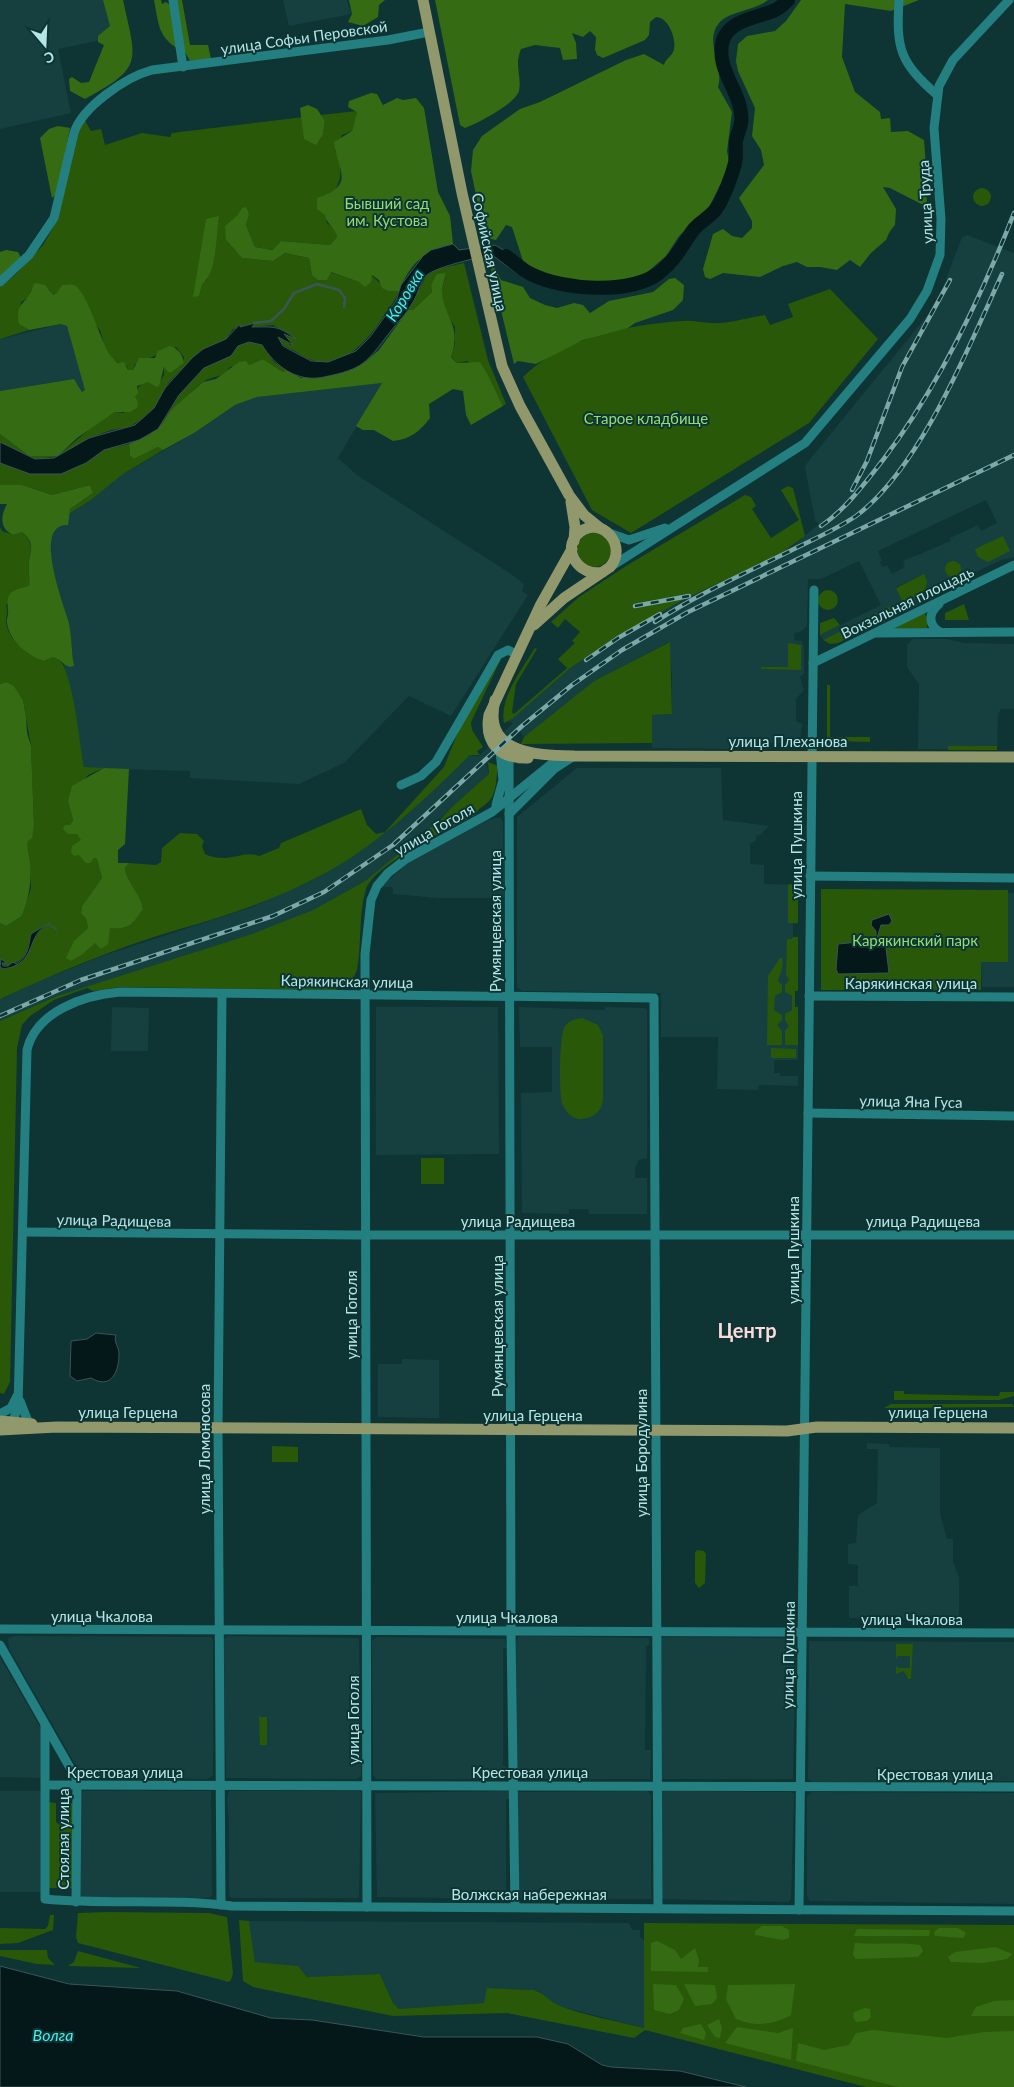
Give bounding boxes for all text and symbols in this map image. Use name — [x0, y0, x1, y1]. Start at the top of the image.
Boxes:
street label: улица Софьи Перовской — [219, 16, 389, 58]
north arrow — [20, 20, 70, 70]
text: С — [42, 48, 57, 68]
street label: улица Труда — [914, 160, 936, 244]
street label: Софийская улица — [469, 191, 511, 313]
park label: Бывший сад им. Кустова — [345, 194, 429, 229]
water label: Коровка — [381, 265, 427, 325]
park label: Старое кладбище — [584, 409, 708, 427]
street label: Вокзальная площадь — [838, 562, 976, 642]
street label: улица Плеханова — [728, 732, 848, 750]
street label: улица Пушкина — [787, 791, 805, 899]
street label: улица Гоголя — [391, 799, 477, 859]
street label: Румянцевская улица — [486, 850, 504, 992]
park label: Карякинский парк — [852, 931, 978, 949]
street label: Карякинская улица — [281, 971, 413, 991]
street label: Карякинская улица — [845, 974, 977, 992]
street label: улица Яна Гуса — [859, 1091, 963, 1111]
street label: улица Пушкина — [784, 1196, 802, 1304]
street label: улица Радищева — [57, 1210, 171, 1230]
street label: улица Радищева — [461, 1212, 575, 1230]
street label: улица Радищева — [866, 1212, 980, 1230]
street label: Румянцевская улица — [488, 1255, 506, 1397]
street label: улица Гоголя — [342, 1270, 360, 1360]
district label: Центр — [717, 1318, 777, 1342]
street label: улица Ломоносова — [195, 1384, 213, 1514]
street label: улица Бородулина — [632, 1389, 650, 1517]
street label: улица Герцена — [78, 1403, 178, 1421]
street label: улица Герцена — [888, 1403, 988, 1421]
street label: улица Герцена — [483, 1406, 583, 1424]
street label: улица Пушкина — [778, 1601, 798, 1709]
street label: улица Чкалова — [51, 1607, 153, 1625]
street label: улица Чкалова — [456, 1608, 558, 1626]
street label: улица Чкалова — [861, 1610, 963, 1628]
street label: улица Гоголя — [344, 1675, 362, 1765]
street label: Крестовая улица — [67, 1763, 183, 1781]
street label: Крестовая улица — [472, 1763, 588, 1781]
street label: Крестовая улица — [877, 1765, 993, 1783]
street label: Стоялая улица — [54, 1788, 72, 1890]
street label: Волжская набережная — [451, 1885, 607, 1903]
water label: Волга — [33, 2025, 73, 2044]

